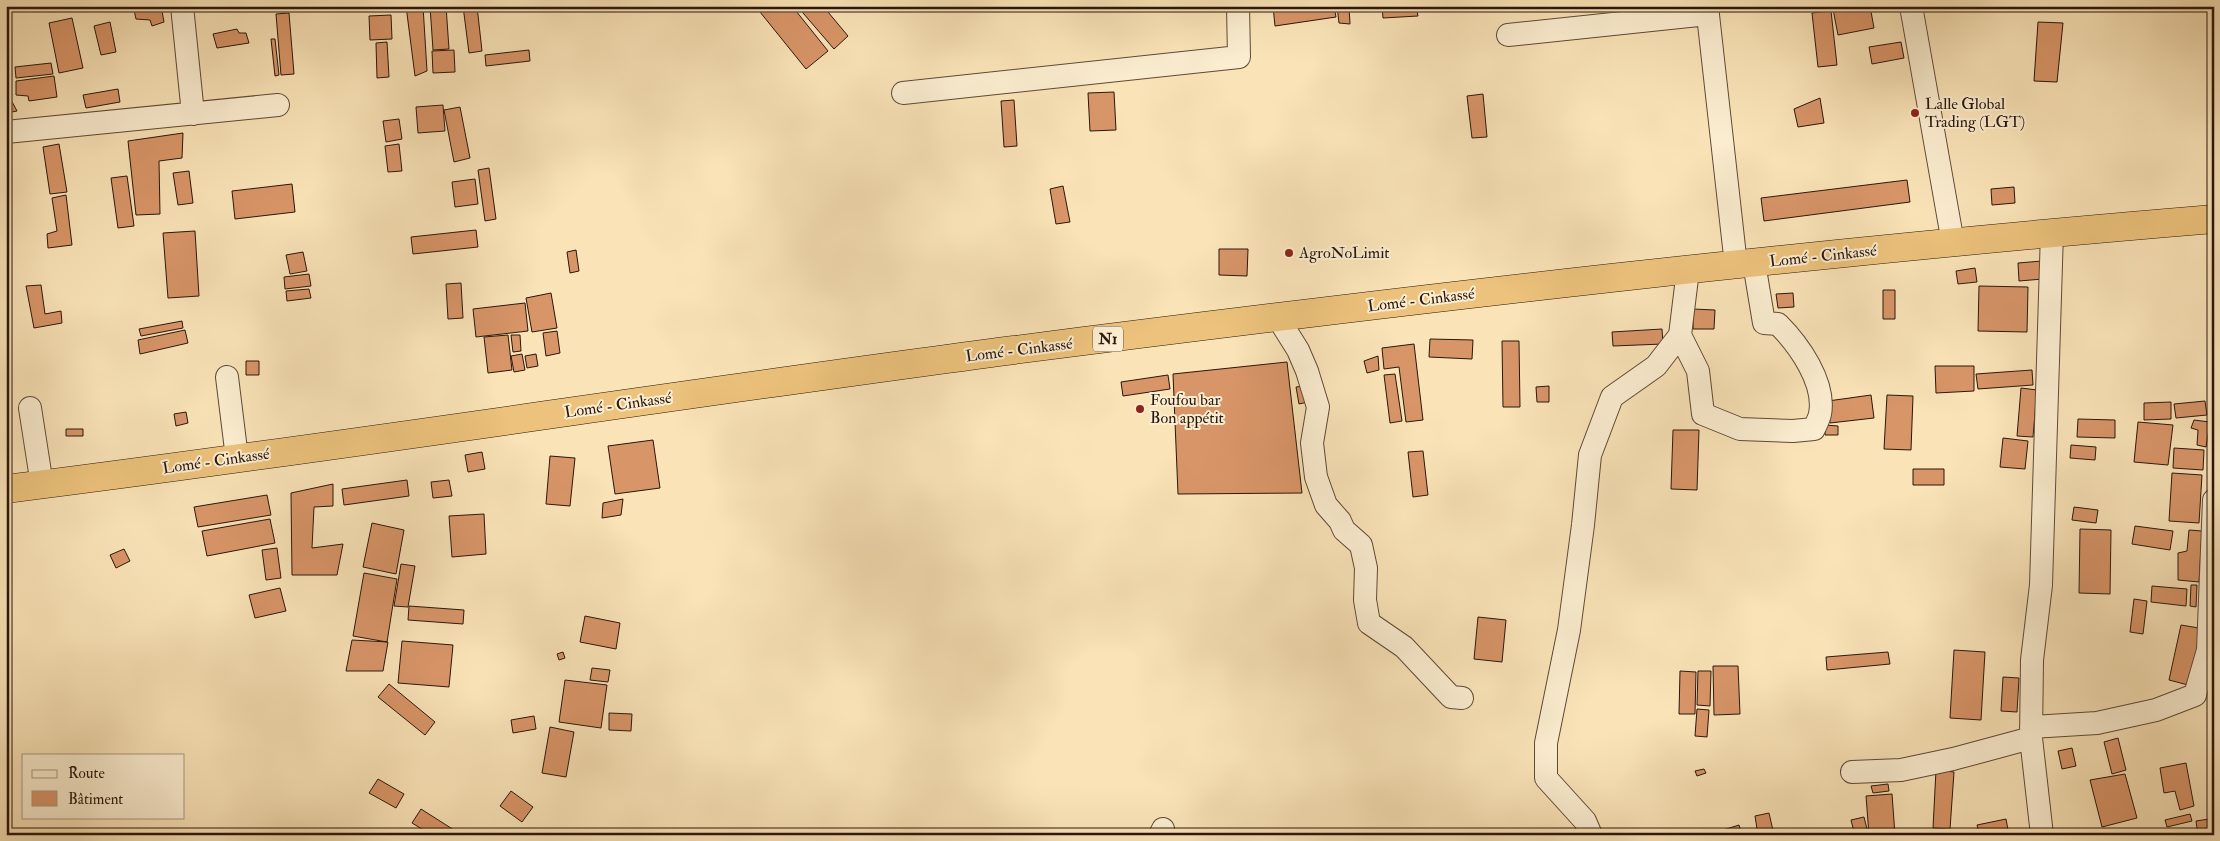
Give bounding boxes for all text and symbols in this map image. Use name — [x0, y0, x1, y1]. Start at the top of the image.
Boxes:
place label: Lalle Global Trading (LGT) — [1925, 94, 2025, 132]
marker: Lalle Global Trading (LGT) — [1909, 107, 1921, 119]
street label: Lomé - Cinkassé — [1768, 240, 1878, 272]
place label: AgroNoLimit — [1298, 243, 1390, 263]
marker: AgroNoLimit — [1283, 247, 1295, 259]
street label: Lomé - Cinkassé — [1366, 283, 1476, 316]
road number: N1 — [1093, 326, 1123, 352]
street label: Lomé - Cinkassé — [964, 333, 1074, 366]
street label: Lomé - Cinkassé — [563, 388, 673, 422]
place label: Foufou bar Bon appétit — [1150, 390, 1224, 429]
marker: Foufou bar Bon appétit — [1134, 403, 1146, 415]
street label: Lomé - Cinkassé — [161, 444, 271, 478]
legend — [22, 754, 185, 818]
text: Route — [68, 764, 105, 783]
text: Bâtiment — [68, 790, 123, 809]

